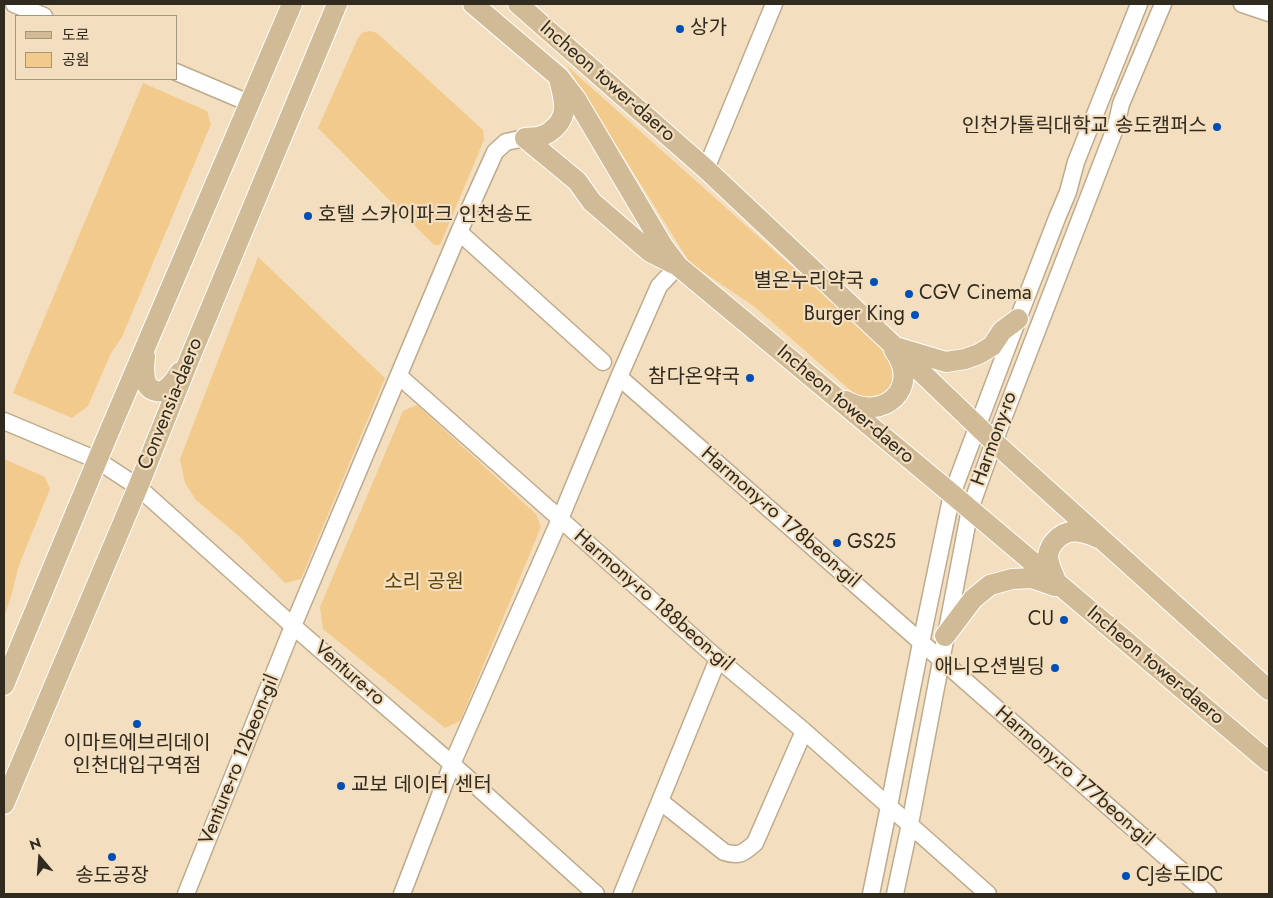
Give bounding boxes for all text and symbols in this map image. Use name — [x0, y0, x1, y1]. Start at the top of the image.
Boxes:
legend — [15, 15, 178, 80]
street label: Incheon tower-daero — [534, 17, 680, 147]
place label: 상가 — [690, 17, 727, 41]
marker: 상가 — [674, 23, 686, 35]
text: 도로 — [62, 24, 90, 46]
text: 공원 — [62, 49, 90, 71]
place label: 인천가톨릭대학교 송도캠퍼스 — [962, 115, 1207, 139]
marker: 인천가톨릭대학교 송도캠퍼스 — [1211, 121, 1223, 133]
place label: 호텔 스카이파크 인천송도 — [318, 204, 532, 228]
marker: 호텔 스카이파크 인천송도 — [302, 210, 314, 222]
place label: 별온누리약국 — [754, 270, 864, 294]
marker: 별온누리약국 — [868, 276, 880, 288]
place label: CGV Cinema — [919, 282, 1032, 306]
marker: CGV Cinema — [903, 288, 915, 300]
place label: Burger King — [804, 303, 905, 327]
marker: Burger King — [909, 309, 921, 321]
street label: Convensia-daero — [134, 335, 208, 473]
street label: Incheon tower-daero — [771, 341, 919, 469]
place label: 참다온약국 — [648, 366, 740, 390]
marker: 참다온약국 — [744, 372, 756, 384]
street label: Harmony-ro — [967, 389, 1023, 489]
street label: Harmony-ro 178beon-gil — [695, 442, 865, 594]
street label: Harmony-ro 188beon-gil — [568, 525, 738, 677]
place label: GS25 — [847, 531, 896, 555]
marker: GS25 — [831, 537, 843, 549]
park label: 소리 공원 — [384, 571, 464, 595]
street label: Incheon tower-daero — [1081, 602, 1229, 730]
place label: CU — [1028, 608, 1054, 632]
marker: CU — [1058, 614, 1070, 626]
street label: Venture-ro — [309, 637, 389, 711]
place label: 애니오션빌딩 — [935, 656, 1045, 680]
marker: 애니오션빌딩 — [1049, 662, 1061, 674]
street label: Venture-ro 12beon-gil — [195, 672, 285, 848]
street label: Harmony-ro 177beon-gil — [990, 701, 1158, 853]
marker: 이마트에브리데이 인천대입구역점 — [131, 718, 143, 730]
place label: 이마트에브리데이 인천대입구역점 — [63, 732, 211, 779]
place label: 교보 데이터 센터 — [351, 774, 492, 798]
marker: 교보 데이터 센터 — [335, 780, 347, 792]
north arrow — [15, 833, 65, 883]
text: N — [27, 833, 44, 855]
marker: 송도공장 — [106, 851, 118, 863]
place label: CJ송도IDC — [1136, 864, 1223, 888]
place label: 송도공장 — [75, 865, 149, 889]
marker: CJ송도IDC — [1120, 870, 1132, 882]

